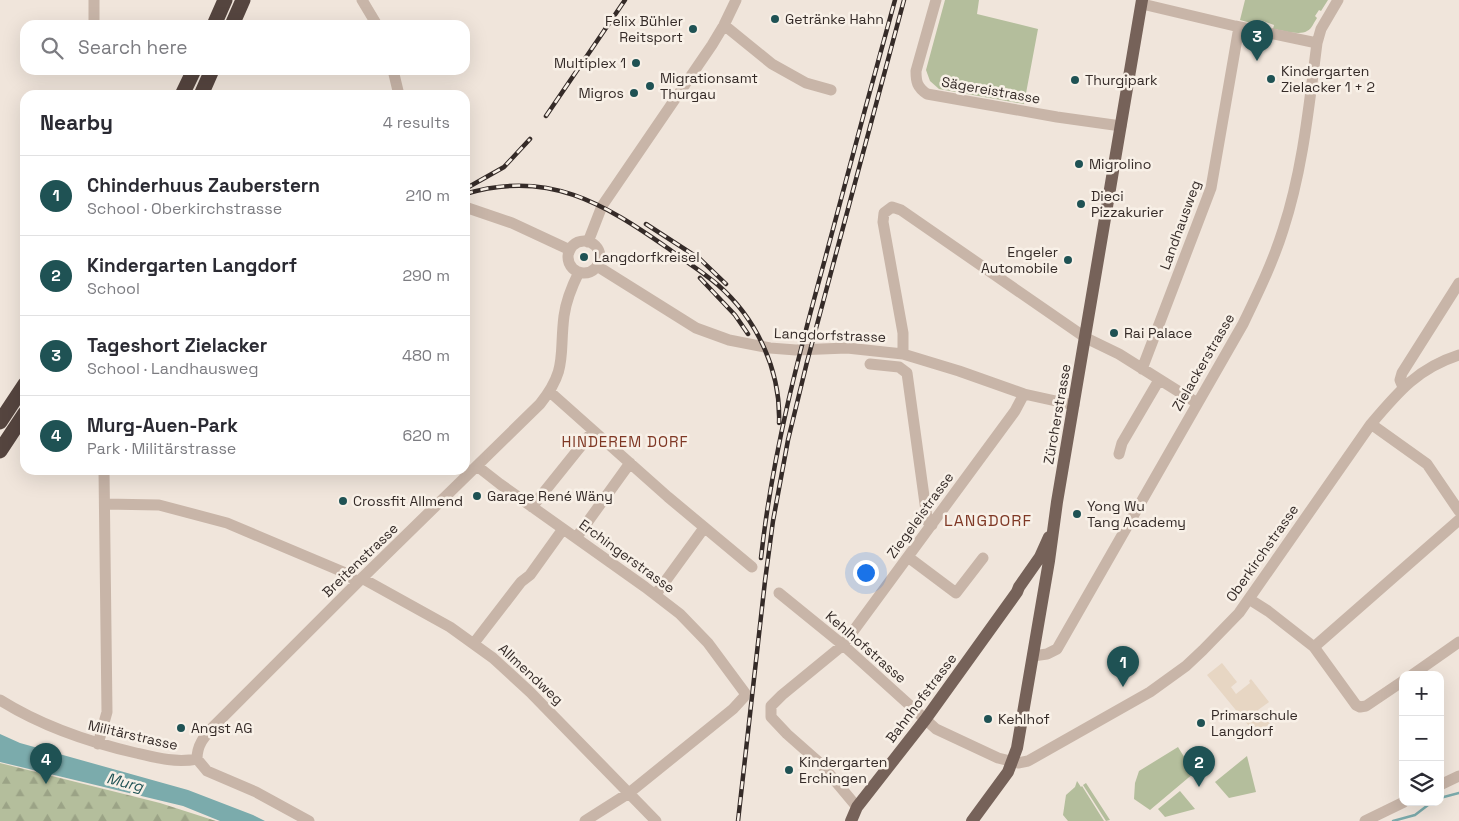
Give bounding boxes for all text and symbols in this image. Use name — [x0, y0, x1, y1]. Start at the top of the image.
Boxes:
place label: Getränke Hahn — [785, 10, 884, 28]
place label: Felix Bühler Reitsport — [605, 12, 683, 46]
marker: Getränke Hahn — [769, 13, 781, 25]
search box — [20, 20, 470, 75]
pin: 3 — [1241, 20, 1273, 61]
marker: Felix Bühler Reitsport — [687, 23, 699, 35]
icon: search — [38, 34, 66, 62]
text: Search here — [78, 35, 188, 60]
place label: Multiplex 1 — [554, 54, 626, 72]
marker: Multiplex 1 — [630, 57, 642, 69]
place label: Kindergarten Zielacker 1 + 2 — [1281, 62, 1375, 96]
place label: Migrationsamt Thurgau — [660, 69, 758, 103]
place label: Thurgipark — [1085, 71, 1158, 89]
street label: Sägereistrasse — [940, 72, 1042, 108]
marker: Kindergarten Zielacker 1 + 2 — [1265, 73, 1277, 85]
marker: Thurgipark — [1069, 74, 1081, 86]
marker: Migrationsamt Thurgau — [644, 80, 656, 92]
place label: Migros — [578, 84, 624, 102]
marker: Migros — [628, 87, 640, 99]
text: Nearby — [40, 109, 113, 136]
text: 4 results — [383, 112, 450, 133]
place label: Migrolino — [1089, 155, 1151, 173]
marker: Migrolino — [1073, 158, 1085, 170]
text: Chinderhuus Zauberstern — [87, 173, 320, 198]
street label: Landhausweg — [1155, 178, 1205, 272]
text: 1 — [52, 185, 60, 206]
text: 210 m — [406, 185, 450, 206]
place label: Dieci Pizzakurier — [1091, 187, 1164, 221]
text: School · Oberkirchstrasse — [87, 198, 282, 219]
marker: Dieci Pizzakurier — [1075, 198, 1087, 210]
place label: Engeler Automobile — [981, 243, 1058, 277]
place label: Langdorfkreisel — [594, 248, 700, 266]
marker: Langdorfkreisel — [578, 251, 590, 263]
text: Kindergarten Langdorf — [87, 253, 297, 278]
marker: Engeler Automobile — [1062, 254, 1074, 266]
text: 2 — [51, 265, 61, 286]
text: 290 m — [402, 265, 450, 286]
text: School — [87, 278, 140, 299]
street label: Zielackerstrasse — [1168, 310, 1238, 414]
street label: Langdorfstrasse — [774, 324, 886, 346]
place label: Rai Palace — [1124, 324, 1192, 342]
marker: Rai Palace — [1108, 327, 1120, 339]
text: Tageshort Zielacker — [87, 333, 267, 358]
text: 3 — [51, 345, 61, 366]
text: 480 m — [402, 345, 450, 366]
text: School · Landhausweg — [87, 358, 258, 379]
street label: Zürcherstrasse — [1039, 362, 1075, 466]
text: Murg-Auen-Park — [87, 413, 238, 438]
text: 4 — [51, 425, 61, 446]
text: 620 m — [402, 425, 450, 446]
district label: HINDEREM DORF — [561, 432, 689, 451]
text: Park · Militärstrasse — [87, 438, 236, 459]
street label: Ziegeleistrasse — [883, 468, 957, 562]
place label: Garage René Wäny — [487, 487, 613, 505]
marker: Garage René Wäny — [471, 490, 483, 502]
place label: Crossfit Allmend — [353, 492, 463, 510]
marker: Crossfit Allmend — [337, 495, 349, 507]
place label: Yong Wu Tang Academy — [1087, 497, 1186, 531]
street label: Oberkirchstrasse — [1222, 501, 1302, 605]
marker: Yong Wu Tang Academy — [1071, 508, 1083, 520]
district label: LANGDORF — [944, 510, 1032, 531]
street label: Erchingerstrasse — [576, 515, 678, 597]
street label: Breitenstrasse — [318, 519, 402, 601]
your location — [853, 560, 879, 586]
street label: Kehlhofstrasse — [822, 607, 910, 687]
street label: Allmendweg — [495, 639, 567, 709]
pin: 1 — [1107, 646, 1139, 687]
street label: Bahnhofstrasse — [882, 650, 960, 746]
map controls — [1399, 671, 1444, 806]
button: + — [1399, 671, 1444, 716]
place label: Primarschule Langdorf — [1211, 706, 1298, 740]
place label: Kehlhof — [998, 710, 1050, 728]
marker: Kehlhof — [982, 713, 994, 725]
street label: Militärstrasse — [86, 716, 180, 754]
button: − — [1399, 716, 1444, 761]
marker: Primarschule Langdorf — [1195, 717, 1207, 729]
place label: Angst AG — [191, 719, 252, 737]
marker: Angst AG — [175, 722, 187, 734]
pin: 4 — [30, 743, 62, 784]
pin: 2 — [1183, 746, 1215, 787]
place label: Kindergarten Erchingen — [799, 753, 887, 787]
button: layers — [1399, 761, 1444, 806]
marker: Kindergarten Erchingen — [783, 764, 795, 776]
water label: Murg — [105, 768, 147, 796]

